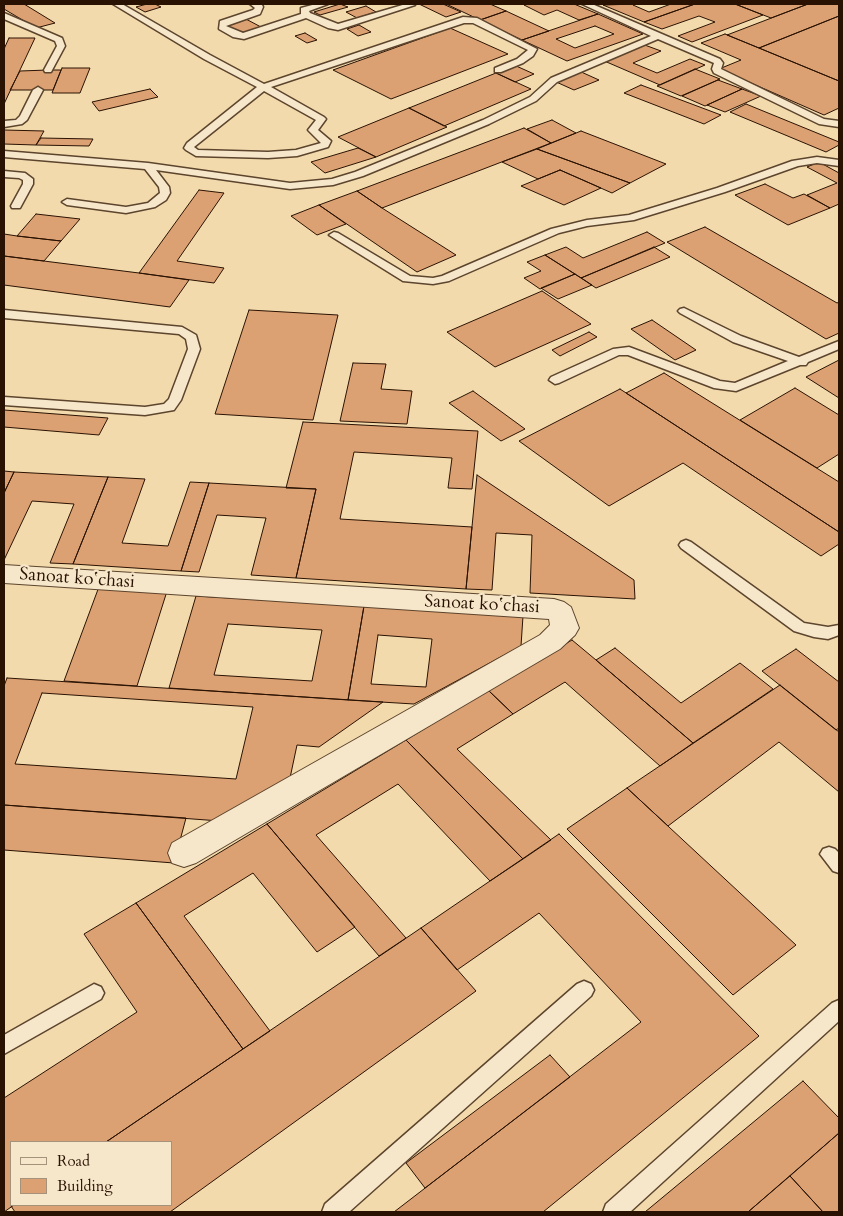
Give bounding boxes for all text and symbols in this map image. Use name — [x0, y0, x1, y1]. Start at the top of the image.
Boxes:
street label: Sanoat koʻchasi — [18, 564, 136, 594]
street label: Sanoat koʻchasi — [424, 591, 540, 619]
legend — [10, 1141, 172, 1206]
text: Road — [57, 1151, 90, 1171]
text: Building — [57, 1176, 113, 1196]

